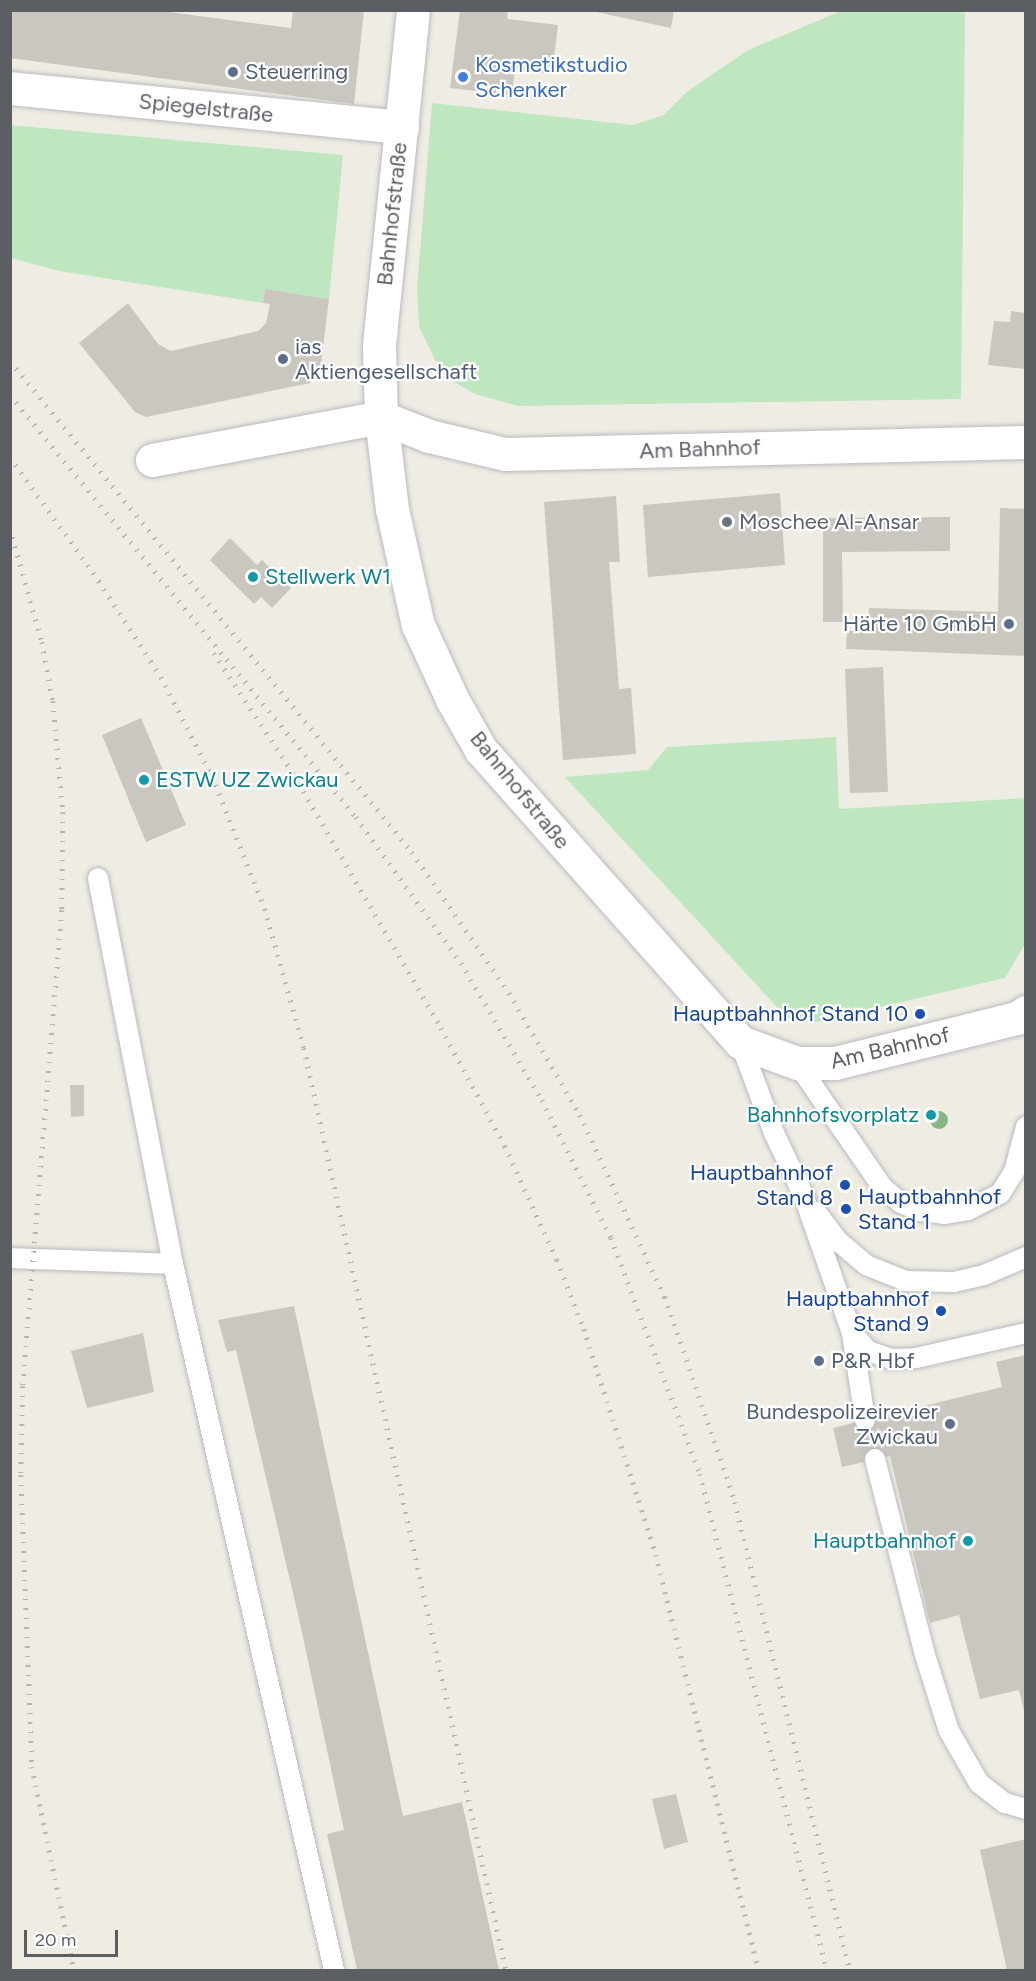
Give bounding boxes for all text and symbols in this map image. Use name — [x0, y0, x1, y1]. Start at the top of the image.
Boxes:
place label: Kosmetikstudio Schenker — [475, 51, 628, 102]
place label: Steuerring — [245, 59, 348, 85]
marker: Steuerring — [226, 65, 240, 79]
marker: Kosmetikstudio Schenker — [456, 70, 470, 84]
street label: Spiegelstraße — [137, 88, 275, 128]
street label: Bahnhofstraße — [371, 141, 413, 287]
place label: ias Aktiengesellschaft — [295, 333, 477, 384]
marker: ias Aktiengesellschaft — [276, 352, 290, 366]
street label: Am Bahnhof — [639, 434, 761, 464]
place label: Moschee Al-Ansar — [739, 509, 919, 535]
marker: Moschee Al-Ansar — [720, 515, 734, 529]
place label: Stellwerk W1 — [265, 564, 391, 590]
marker: Stellwerk W1 — [246, 570, 260, 584]
place label: Härte 10 GmbH — [843, 611, 997, 637]
marker: Härte 10 GmbH — [1002, 617, 1016, 631]
street label: Bahnhofstraße — [464, 726, 576, 854]
place label: ESTW UZ Zwickau — [156, 767, 339, 793]
marker: ESTW UZ Zwickau — [137, 773, 151, 787]
place label: Hauptbahnhof Stand 10 — [673, 1001, 908, 1027]
marker: Hauptbahnhof Stand 10 — [913, 1007, 927, 1021]
street label: Am Bahnhof — [828, 1021, 952, 1075]
place label: Bahnhofsvorplatz — [747, 1102, 919, 1128]
marker: Bahnhofsvorplatz — [924, 1108, 938, 1122]
place label: Hauptbahnhof Stand 8 — [690, 1159, 833, 1210]
marker: Hauptbahnhof Stand 8 — [838, 1178, 852, 1192]
place label: Hauptbahnhof Stand 1 — [858, 1183, 1001, 1234]
marker: Hauptbahnhof Stand 1 — [839, 1202, 853, 1216]
place label: Hauptbahnhof Stand 9 — [786, 1285, 929, 1336]
marker: Hauptbahnhof Stand 9 — [934, 1304, 948, 1318]
place label: P&R Hbf — [831, 1348, 915, 1374]
marker: P&R Hbf — [812, 1354, 826, 1368]
place label: Bundespolizeirevier Zwickau — [746, 1398, 938, 1450]
marker: Bundespolizeirevier Zwickau — [943, 1417, 957, 1431]
place label: Hauptbahnhof — [813, 1528, 956, 1554]
marker: Hauptbahnhof — [961, 1534, 975, 1548]
scale bar — [27, 1918, 122, 1956]
text: 20 m — [35, 1929, 76, 1951]

